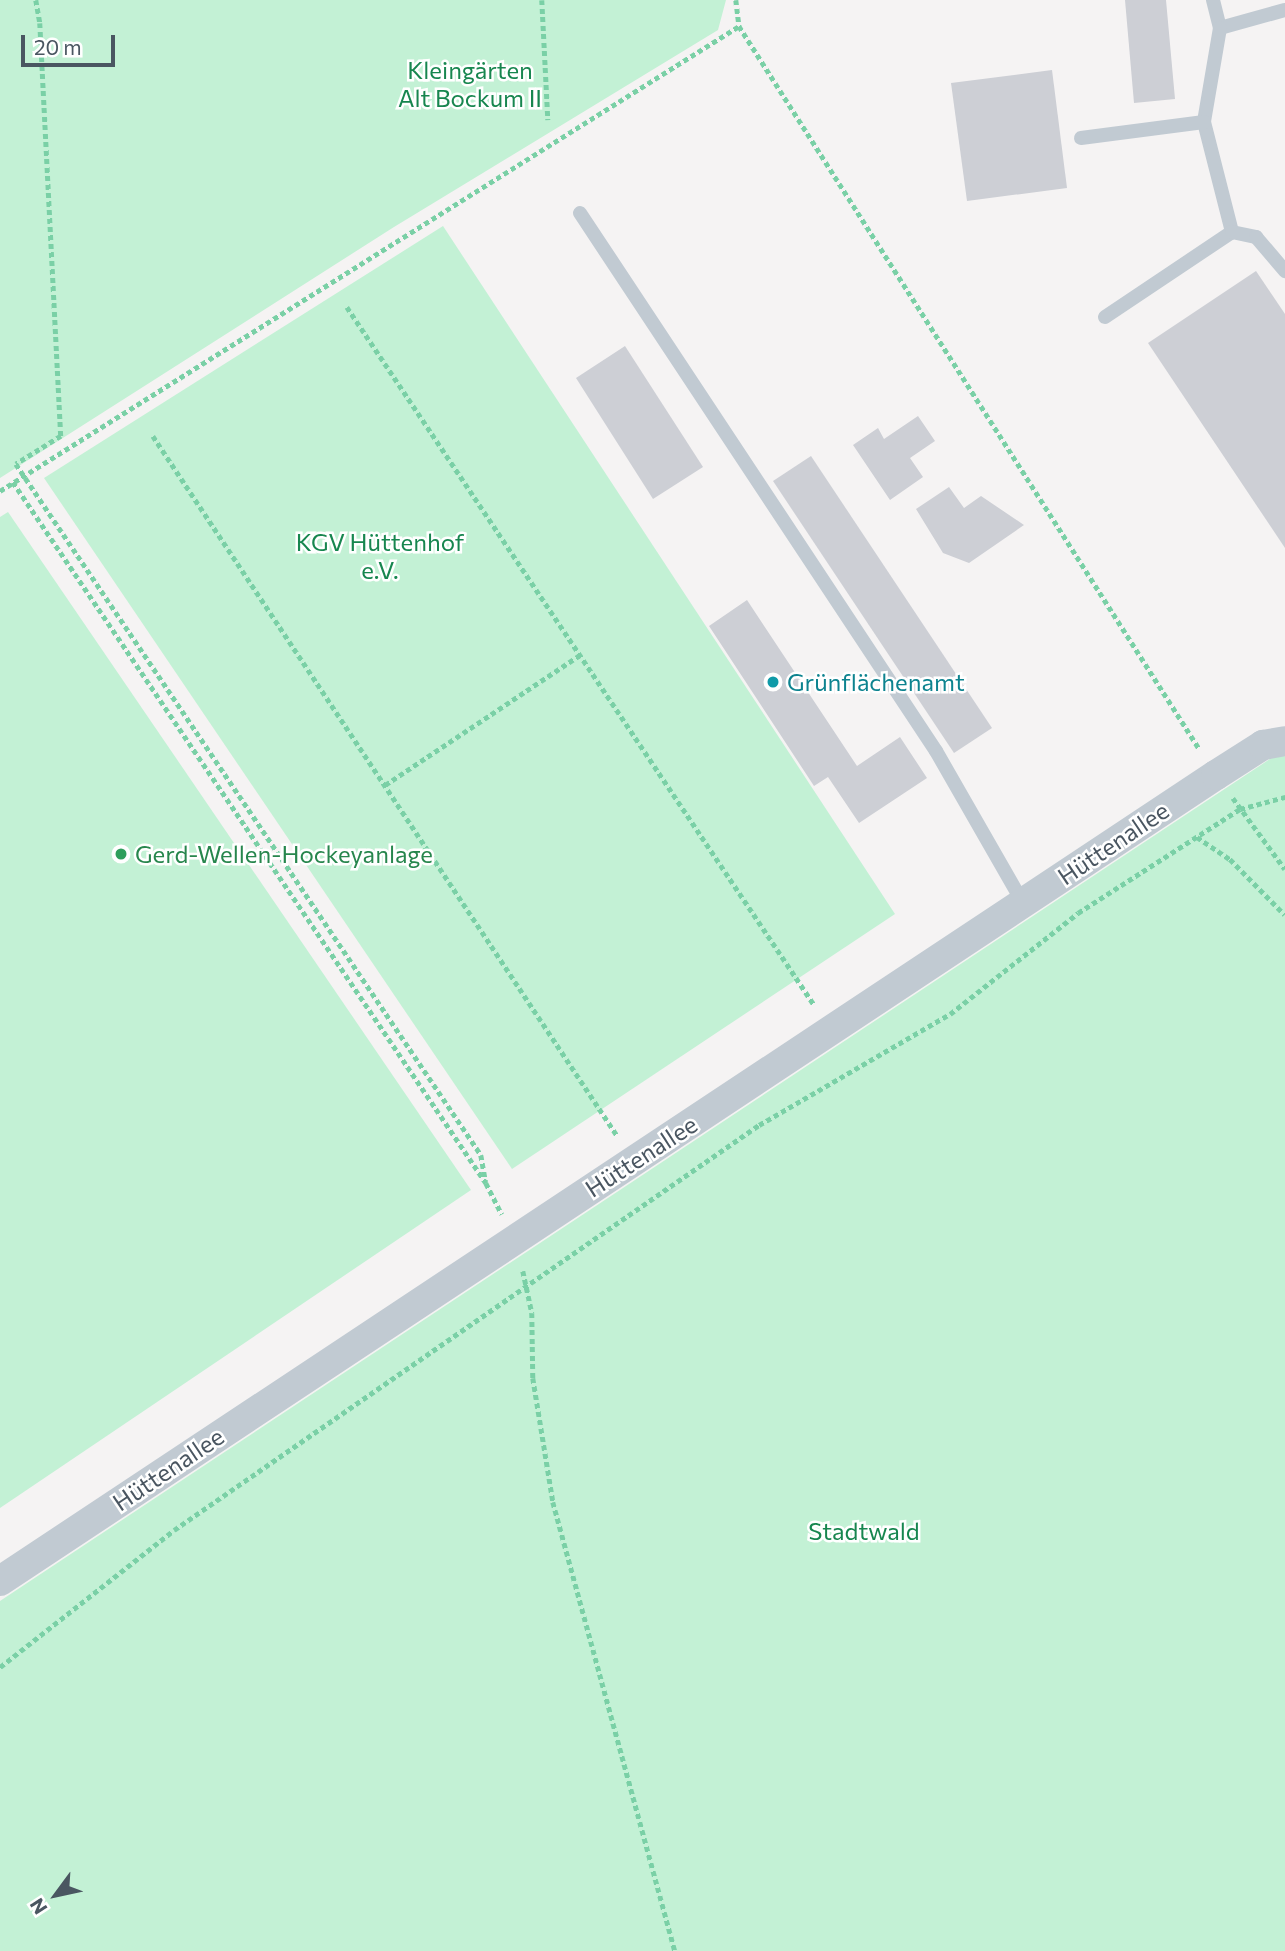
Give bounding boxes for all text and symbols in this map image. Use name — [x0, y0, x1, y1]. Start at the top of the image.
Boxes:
scale bar — [24, 21, 119, 65]
text: 20 m — [34, 34, 82, 59]
park label: Kleingärten Alt Bockum II — [398, 56, 542, 112]
park label: KGV Hüttenhof e.V. — [296, 528, 464, 584]
place label: Grünflächenamt — [787, 668, 965, 696]
marker: Grünflächenamt — [765, 674, 781, 690]
street label: Hüttenallee — [1052, 795, 1174, 891]
place label: Gerd-Wellen-Hockeyanlage — [135, 840, 433, 868]
marker: Gerd-Wellen-Hockeyanlage — [113, 846, 129, 862]
street label: Hüttenallee — [580, 1109, 702, 1203]
street label: Hüttenallee — [107, 1421, 229, 1517]
park label: Stadtwald — [808, 1517, 920, 1545]
north arrow — [21, 1860, 91, 1930]
text: N — [24, 1894, 52, 1919]

